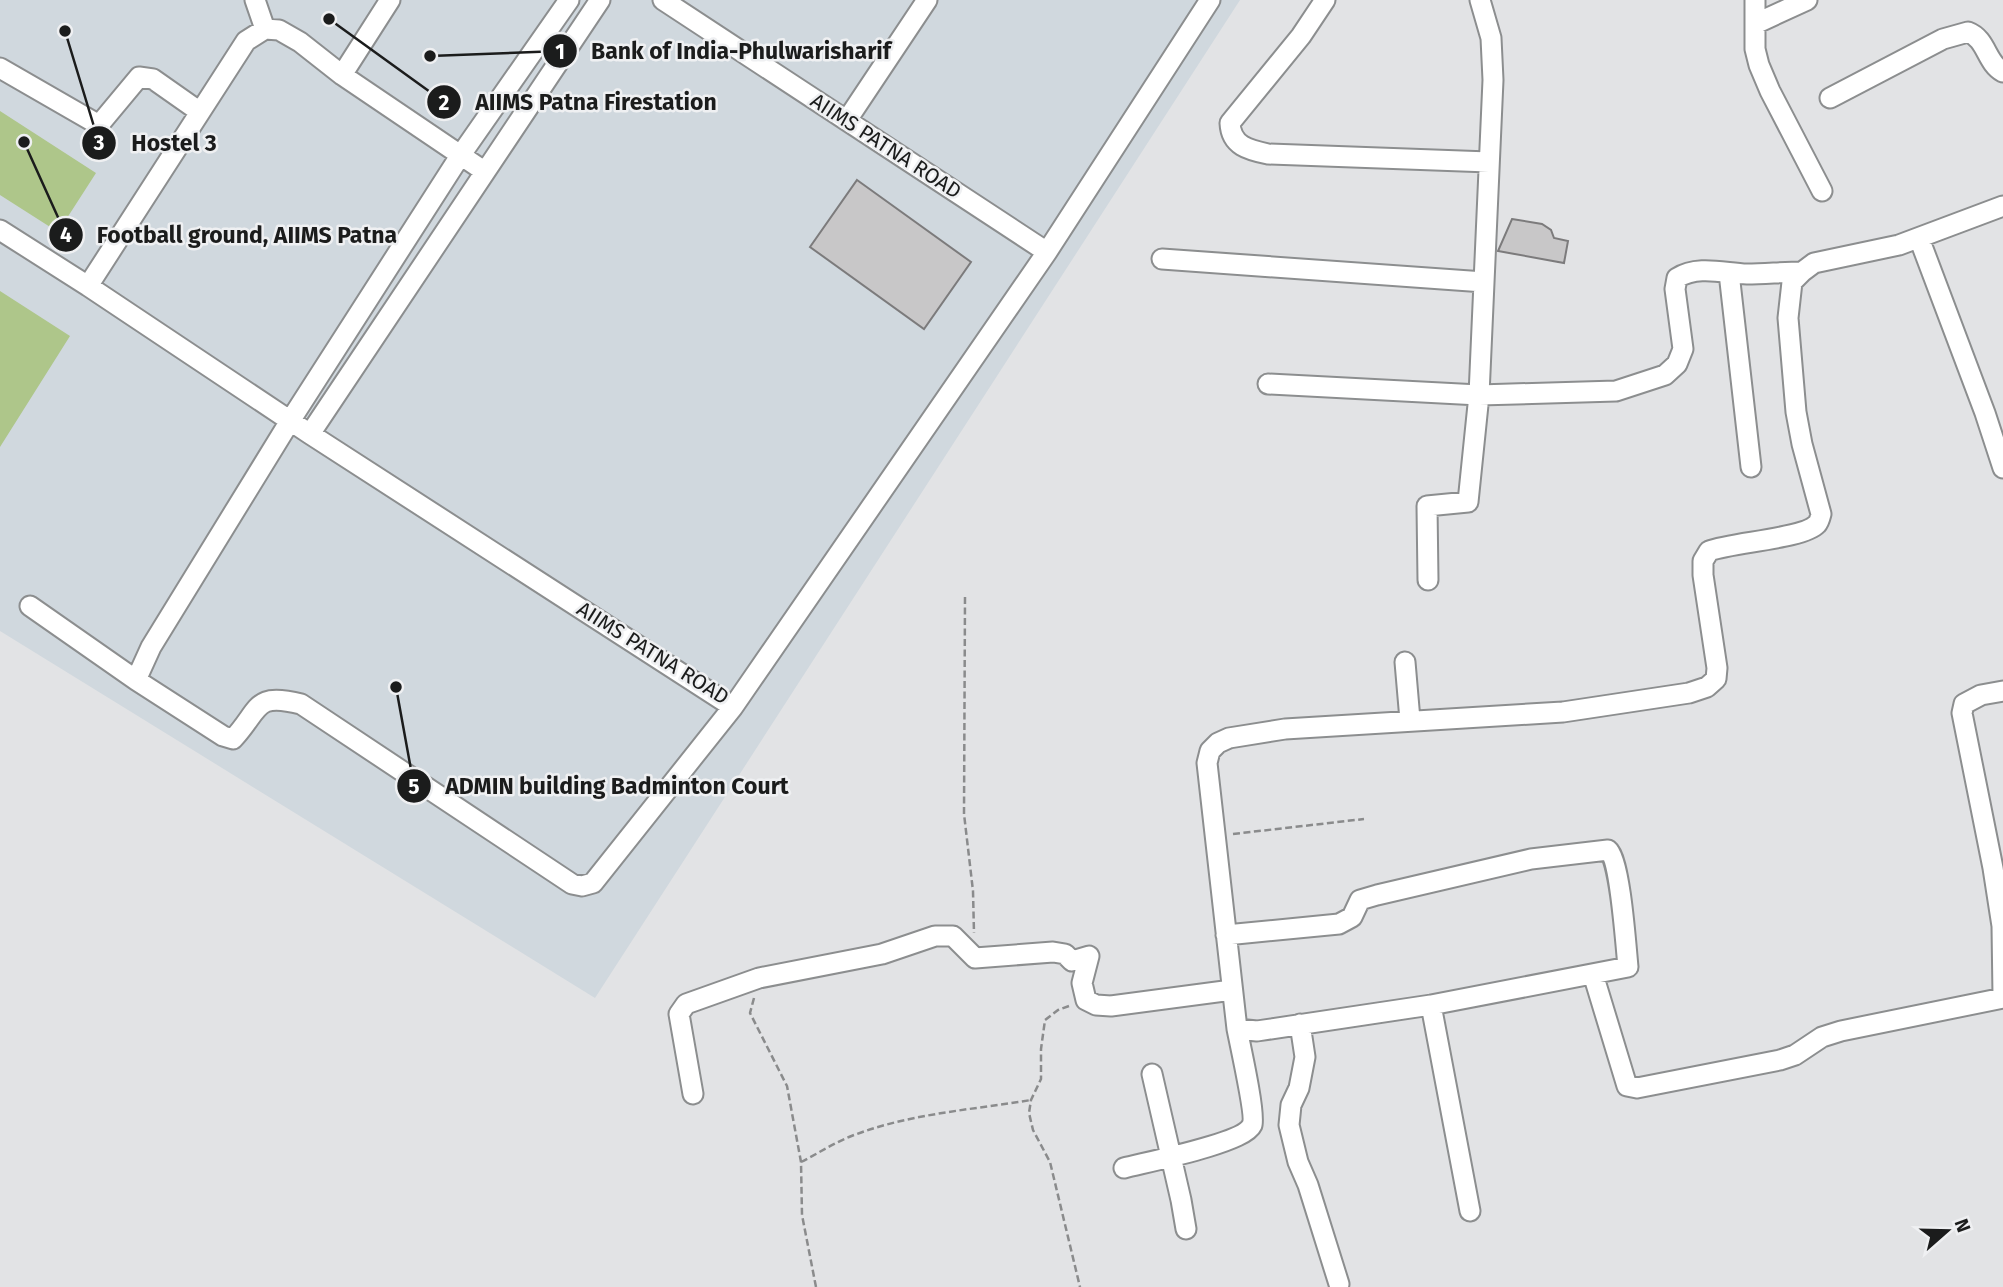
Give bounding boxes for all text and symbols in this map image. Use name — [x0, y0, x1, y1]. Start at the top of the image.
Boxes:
callout: Bank of India-Phulwarisharif — [542, 29, 905, 73]
text: Bank of India-Phulwarisharif — [591, 37, 893, 65]
text: 1 — [555, 39, 565, 65]
callout: AIIMS Patna Firestation — [427, 80, 731, 124]
text: AIIMS Patna Firestation — [474, 88, 717, 116]
street label: AIIMS PATNA ROAD — [806, 88, 966, 204]
text: 2 — [439, 90, 450, 116]
callout: Hostel 3 — [82, 121, 230, 165]
text: Hostel 3 — [131, 129, 217, 157]
text: 3 — [93, 130, 105, 156]
callout: Football ground, AIIMS Patna — [48, 213, 412, 257]
text: Football ground, AIIMS Patna — [97, 221, 397, 249]
text: 4 — [60, 222, 72, 248]
street label: AIIMS PATNA ROAD — [572, 596, 734, 710]
callout: ADMIN building Badminton Court — [396, 764, 803, 808]
text: ADMIN building Badminton Court — [444, 772, 790, 800]
text: 5 — [408, 774, 420, 800]
north arrow — [1912, 1196, 1982, 1266]
text: N — [1950, 1215, 1975, 1235]

